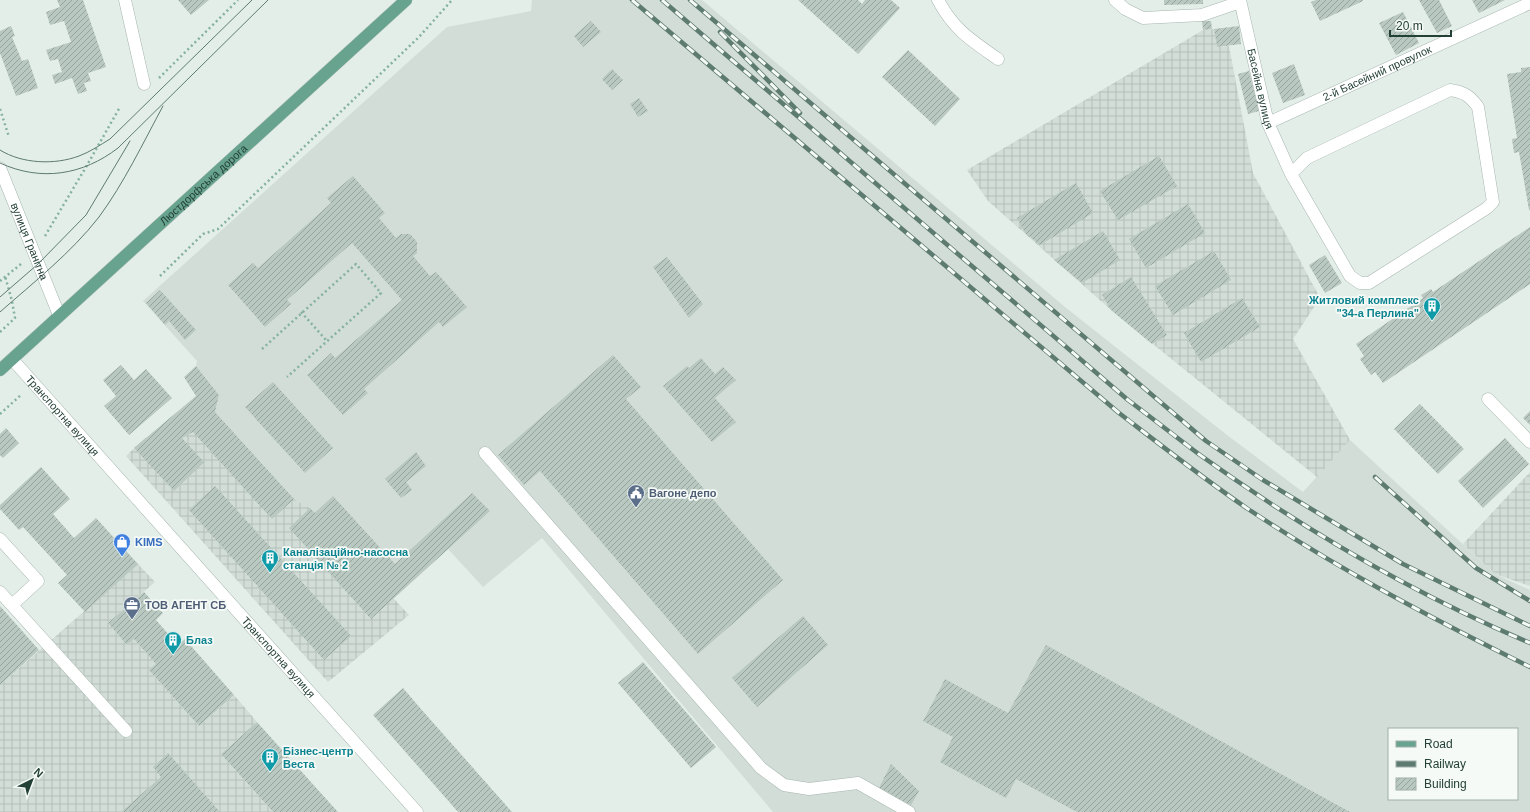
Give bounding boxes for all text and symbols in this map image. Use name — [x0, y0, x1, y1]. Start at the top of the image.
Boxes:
scale bar — [1390, 12, 1451, 38]
text: 20 m — [1396, 19, 1423, 33]
street label: 2-й Басейний провулок — [1321, 43, 1433, 103]
street label: Басейна вулиця — [1245, 47, 1276, 131]
street label: Люстдорфська дорога — [157, 141, 250, 227]
street label: вулиця Гранітна — [9, 201, 51, 282]
place label: Житловий комплекс "34-а Перлина" — [1308, 294, 1419, 319]
building icon: Житловий комплекс "34-а Перлина" — [1422, 296, 1442, 321]
street label: Транспортна вулиця — [24, 373, 102, 458]
public building icon: Вагоне депо — [626, 483, 646, 508]
place label: Вагоне депо — [649, 487, 717, 499]
shop icon: KIMS — [112, 532, 132, 557]
place label: KIMS — [135, 536, 163, 548]
place label: Каналізаційно-насосна станція № 2 — [283, 546, 409, 571]
building icon: Каналізаційно-насосна станція № 2 — [260, 548, 280, 573]
office icon: ТОВ АГЕНТ СБ — [122, 595, 142, 620]
place label: ТОВ АГЕНТ СБ — [145, 599, 226, 611]
street label: Транспортна вулиця — [239, 614, 318, 700]
building icon: Блаз — [163, 630, 183, 655]
place label: Блаз — [186, 634, 213, 646]
legend — [1388, 728, 1518, 800]
text: Road — [1424, 737, 1453, 751]
place label: Бізнес-центр Веста — [283, 745, 354, 770]
building icon: Бізнес-центр Веста — [260, 747, 280, 772]
text: Railway — [1424, 757, 1466, 771]
north arrow — [12, 760, 52, 800]
text: N — [32, 765, 46, 780]
text: Building — [1424, 777, 1467, 791]

